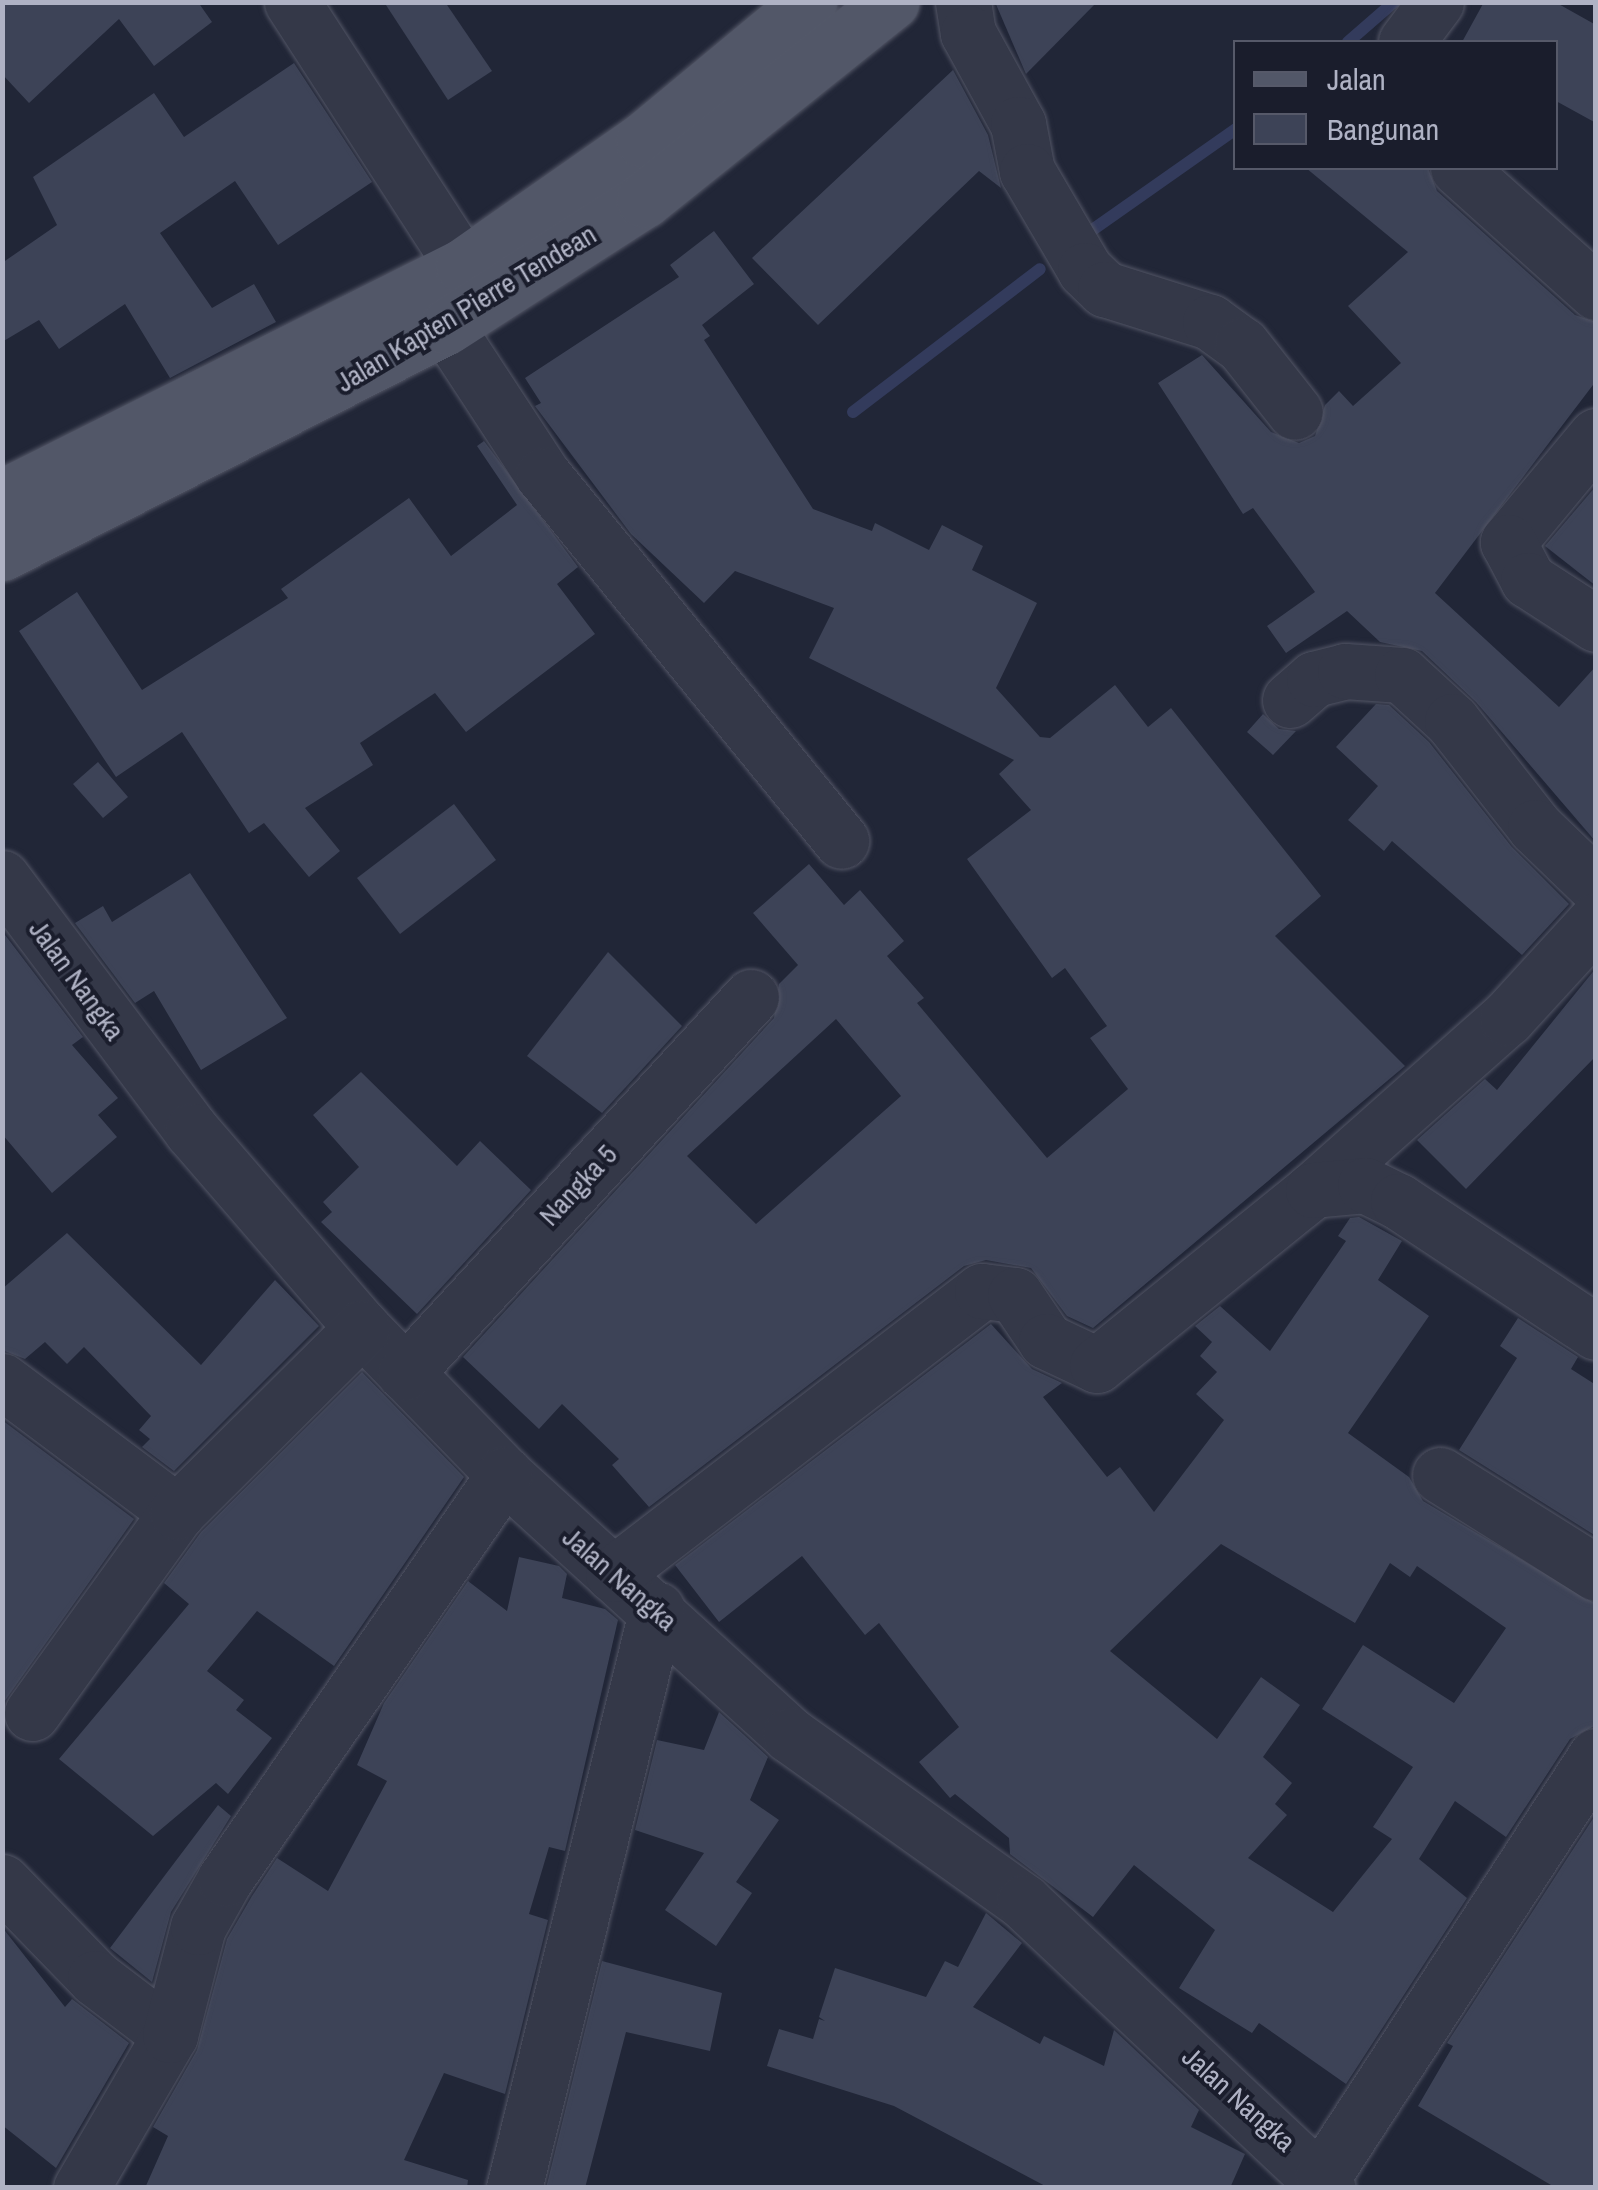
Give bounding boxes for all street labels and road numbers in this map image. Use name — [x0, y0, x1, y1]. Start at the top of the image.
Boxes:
street label: Jalan Kapten Pierre Tendean — [330, 217, 602, 399]
street label: Jalan Nangka — [22, 913, 132, 1047]
street label: Nangka 5 — [532, 1138, 624, 1232]
street label: Jalan Nangka — [556, 1520, 684, 1638]
street label: Jalan Nangka — [1176, 2040, 1302, 2158]

